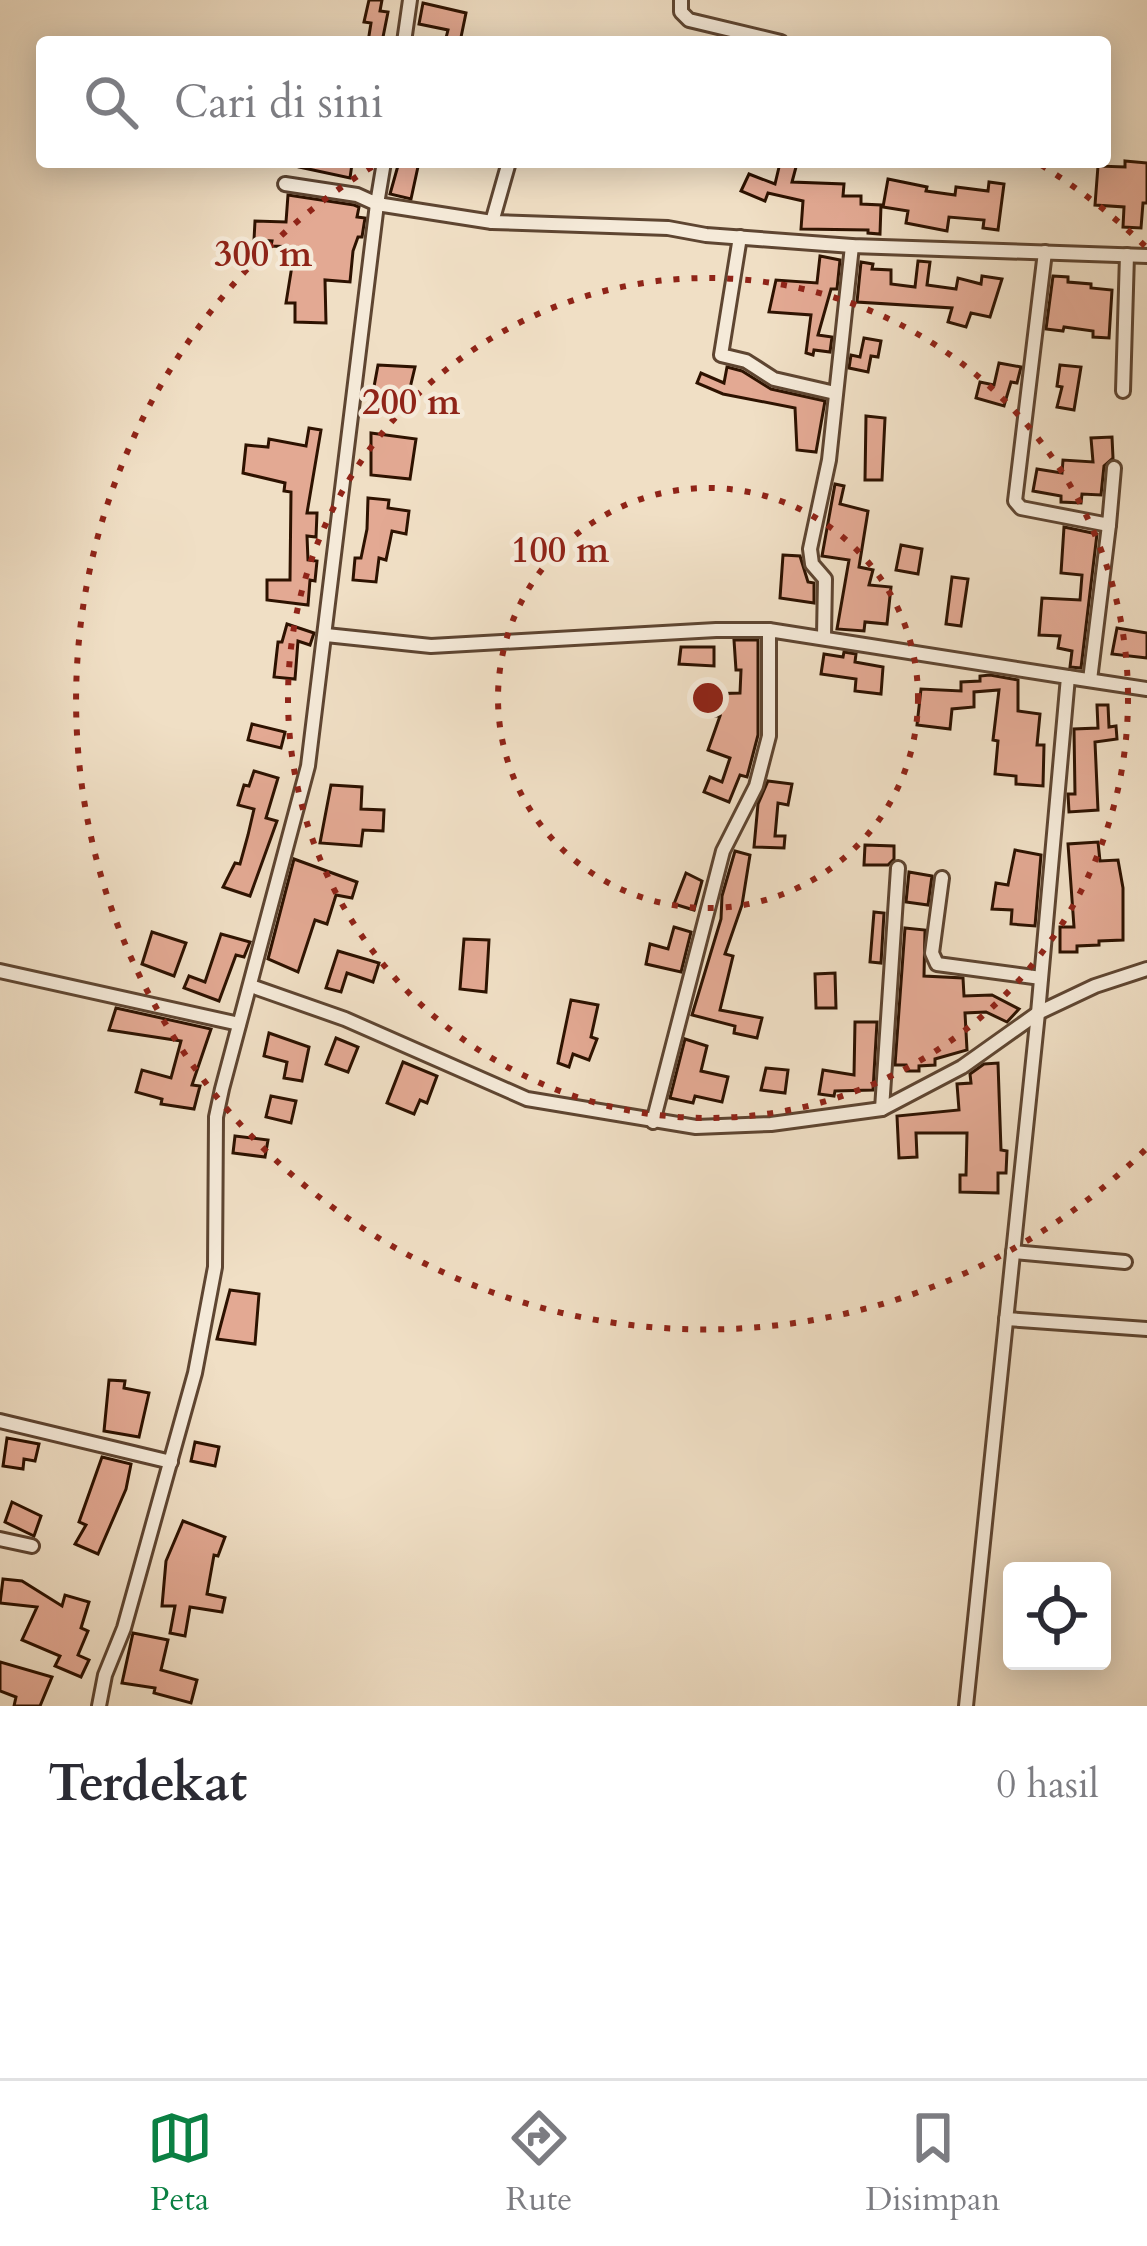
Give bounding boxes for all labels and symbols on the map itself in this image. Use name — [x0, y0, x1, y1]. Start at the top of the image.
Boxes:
text: 300 m — [214, 230, 313, 279]
text: 200 m — [362, 378, 461, 427]
text: 100 m — [511, 526, 610, 575]
centre of rings — [687, 677, 729, 719]

